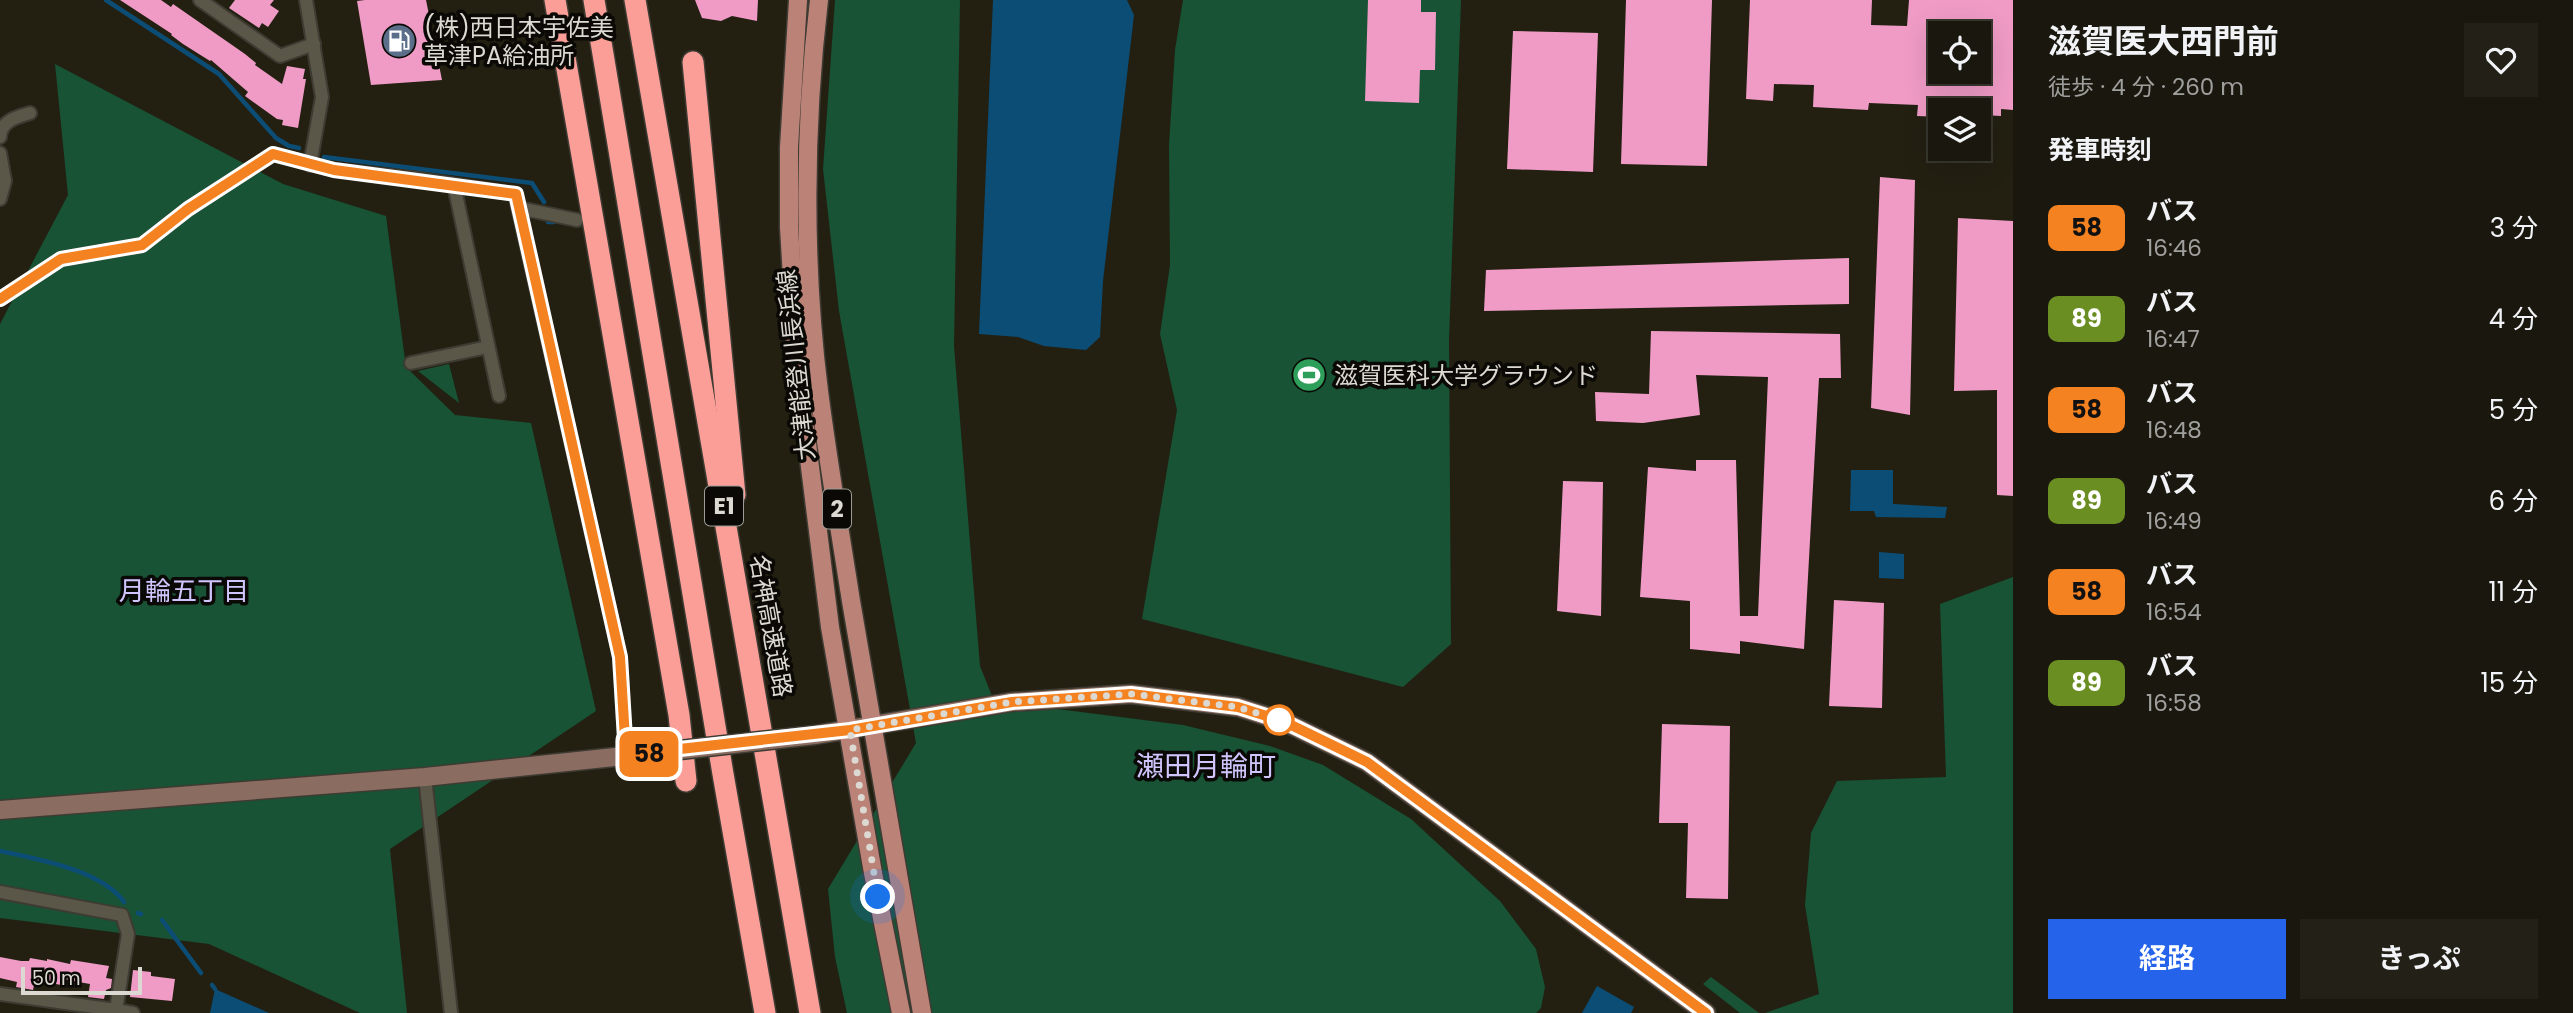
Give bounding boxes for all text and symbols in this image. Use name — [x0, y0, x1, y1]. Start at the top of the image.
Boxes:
place label: (株)西日本宇佐美 草津PA給油所 — [424, 11, 614, 72]
text: 滋賀医大西門前 — [2048, 18, 2279, 65]
map controls — [1928, 21, 1991, 161]
button: locate — [1928, 21, 1991, 84]
fuel station icon: (株)西日本宇佐美 草津PA給油所 — [380, 22, 418, 60]
button: heart — [2464, 23, 2538, 97]
text: 徒歩 · 4 分 · 260 m — [2048, 71, 2244, 103]
button: layers — [1928, 98, 1991, 161]
text: 発車時刻 — [2048, 132, 2152, 168]
text: バス — [2146, 193, 2198, 229]
text: 3 分 — [2490, 210, 2538, 246]
text: 58 — [2071, 211, 2102, 244]
text: 16:46 — [2146, 232, 2202, 264]
street label: 大津能登川長浜線 — [770, 268, 822, 462]
text: バス — [2146, 284, 2198, 320]
text: 4 分 — [2489, 301, 2538, 337]
text: 89 — [2071, 302, 2102, 335]
text: 16:47 — [2146, 323, 2200, 355]
sports icon: 滋賀医科大学グラウンド — [1290, 356, 1328, 394]
place label: 滋賀医科大学グラウンド — [1334, 359, 1598, 392]
text: バス — [2146, 375, 2198, 411]
text: 5 分 — [2489, 392, 2538, 428]
text: 58 — [2071, 393, 2102, 426]
text: 16:48 — [2146, 414, 2202, 446]
text: バス — [2146, 466, 2198, 502]
text: 6 分 — [2489, 483, 2538, 519]
text: 89 — [2071, 484, 2102, 517]
road number: E1 — [705, 486, 743, 526]
road number: 2 — [823, 489, 851, 528]
text: 16:49 — [2146, 505, 2202, 537]
street label: 名神高速道路 — [742, 552, 800, 700]
text: バス — [2146, 557, 2198, 593]
district label: 月輪五丁目 — [119, 573, 249, 609]
text: 11 分 — [2488, 574, 2538, 610]
text: 58 — [2071, 575, 2102, 608]
text: 16:54 — [2146, 596, 2202, 628]
text: バス — [2146, 648, 2198, 684]
text: 15 分 — [2480, 665, 2538, 701]
text: 89 — [2071, 666, 2102, 699]
text: 16:58 — [2146, 687, 2202, 719]
unlabelled marker — [1264, 705, 1294, 735]
line badge: 58 — [618, 731, 680, 777]
text: 58 — [633, 737, 665, 770]
district label: 瀬田月輪町 — [1136, 747, 1276, 786]
your location — [860, 879, 895, 914]
button: 経路 — [2048, 919, 2286, 999]
button: きっぷ — [2300, 919, 2538, 999]
scale bar — [21, 964, 142, 996]
text: 50 m — [32, 965, 81, 992]

